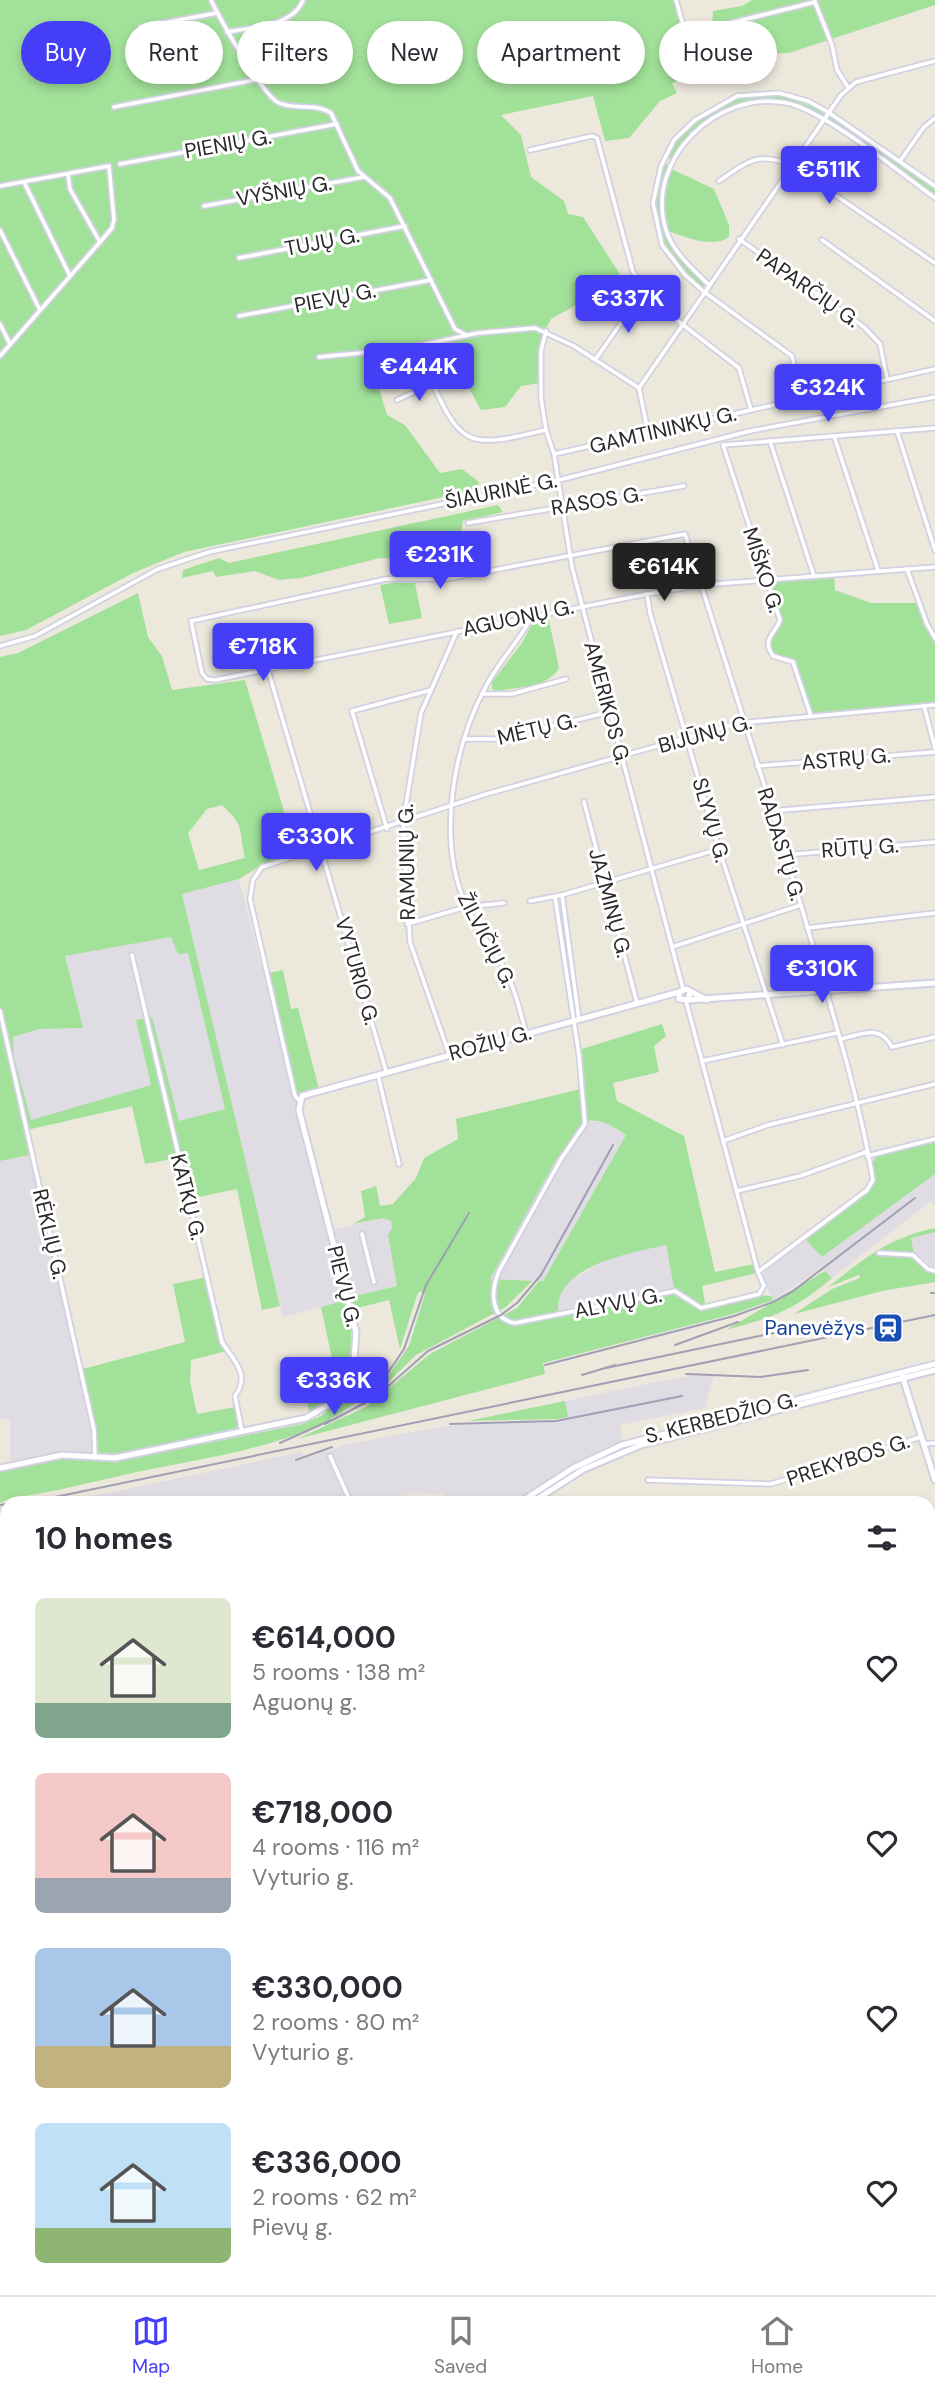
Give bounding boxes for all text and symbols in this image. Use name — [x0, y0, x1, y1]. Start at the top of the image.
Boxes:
chip: Buy — [21, 21, 111, 84]
chip: Rent — [125, 21, 223, 84]
chip: Filters — [237, 21, 353, 84]
chip: New — [367, 21, 463, 84]
chip: Apartment — [477, 21, 645, 84]
chip: House — [659, 21, 777, 84]
street label: PIENIŲ G. — [182, 123, 274, 165]
pin: €511K — [780, 146, 878, 206]
text: €511K — [797, 154, 861, 184]
street label: VYŠNIŲ G. — [234, 169, 334, 213]
street label: TUJŲ G. — [282, 221, 362, 263]
street label: PAPARČIŲ G. — [751, 242, 865, 334]
street label: PIEVŲ G. — [292, 276, 378, 320]
pin: €337K — [579, 276, 677, 335]
text: €337K — [591, 283, 665, 313]
pin: €444K — [370, 344, 468, 403]
text: €444K — [380, 351, 458, 381]
pin: €324K — [779, 364, 877, 424]
text: €324K — [790, 372, 866, 402]
street label: GAMTININKŲ G. — [587, 400, 739, 460]
street label: ŠIAURINĖ G. — [443, 466, 559, 516]
street label: RASOS G. — [549, 480, 645, 522]
street label: MIŠKO G. — [736, 524, 790, 616]
pin: €231K — [391, 532, 489, 591]
text: €231K — [406, 539, 474, 569]
pin: €614K — [615, 544, 713, 603]
text: €614K — [628, 551, 700, 581]
street label: AGUONŲ G. — [460, 593, 576, 643]
pin: €718K — [214, 624, 312, 683]
text: €718K — [229, 631, 297, 661]
street label: AMERIKOS G. — [577, 638, 637, 768]
street label: MĖTŲ G. — [495, 706, 579, 752]
street label: BIJŪNŲ G. — [655, 708, 755, 760]
street label: ASTRŲ G. — [800, 741, 892, 777]
street label: SLYVŲ G. — [686, 774, 736, 866]
street label: RADASTŲ G. — [751, 784, 811, 904]
street label: RAMUNIŲ G. — [392, 803, 422, 921]
pin: €330K — [267, 814, 365, 873]
text: €330K — [277, 821, 355, 851]
street label: RŪTŲ G. — [820, 831, 900, 865]
street label: JAZMINŲ G. — [582, 845, 638, 961]
street label: ŽILVIČIŲ G. — [451, 888, 523, 992]
street label: VYTURIO G. — [328, 914, 386, 1028]
pin: €310K — [773, 946, 871, 1005]
text: €310K — [786, 953, 858, 983]
street label: ROŽIŲ G. — [446, 1019, 534, 1067]
street label: KATKŲ G. — [164, 1151, 212, 1243]
street label: RĖKLIŲ G. — [26, 1186, 74, 1282]
street label: PIEVŲ G. — [320, 1243, 368, 1329]
street label: ALYVŲ G. — [572, 1281, 664, 1325]
station icon: Panevėžys — [871, 1311, 905, 1345]
place label: Panevėžys — [765, 1314, 865, 1342]
pin: €336K — [285, 1358, 383, 1417]
text: €336K — [296, 1365, 372, 1395]
street label: S. KERBEDŽIO G. — [642, 1386, 800, 1450]
street label: PREKYBOS G. — [783, 1427, 913, 1493]
text: 10 homes — [35, 1519, 173, 1558]
icon: filters — [863, 1519, 901, 1557]
text: €614,000 — [252, 1618, 396, 1657]
icon: home — [91, 1626, 175, 1710]
icon: heart — [863, 1649, 901, 1687]
text: 5 rooms · 138 m² — [252, 1657, 425, 1687]
text: Aguonų g. — [252, 1687, 357, 1717]
text: €718,000 — [252, 1793, 393, 1832]
icon: home — [91, 1801, 175, 1885]
icon: heart — [863, 1824, 901, 1862]
text: 4 rooms · 116 m² — [252, 1832, 419, 1862]
text: Vyturio g. — [252, 1862, 354, 1892]
text: €330,000 — [252, 1968, 403, 2007]
icon: home — [91, 1976, 175, 2060]
icon: heart — [863, 1999, 901, 2037]
text: 2 rooms · 80 m² — [252, 2007, 419, 2037]
text: Vyturio g. — [252, 2037, 354, 2067]
text: €336,000 — [252, 2143, 402, 2182]
icon: home — [91, 2151, 175, 2235]
icon: heart — [863, 2174, 901, 2212]
text: 2 rooms · 62 m² — [252, 2182, 417, 2212]
text: Pievų g. — [252, 2212, 332, 2242]
tab: Map — [132, 2312, 170, 2379]
tab: Saved — [434, 2312, 487, 2379]
tab: Home — [751, 2312, 803, 2379]

